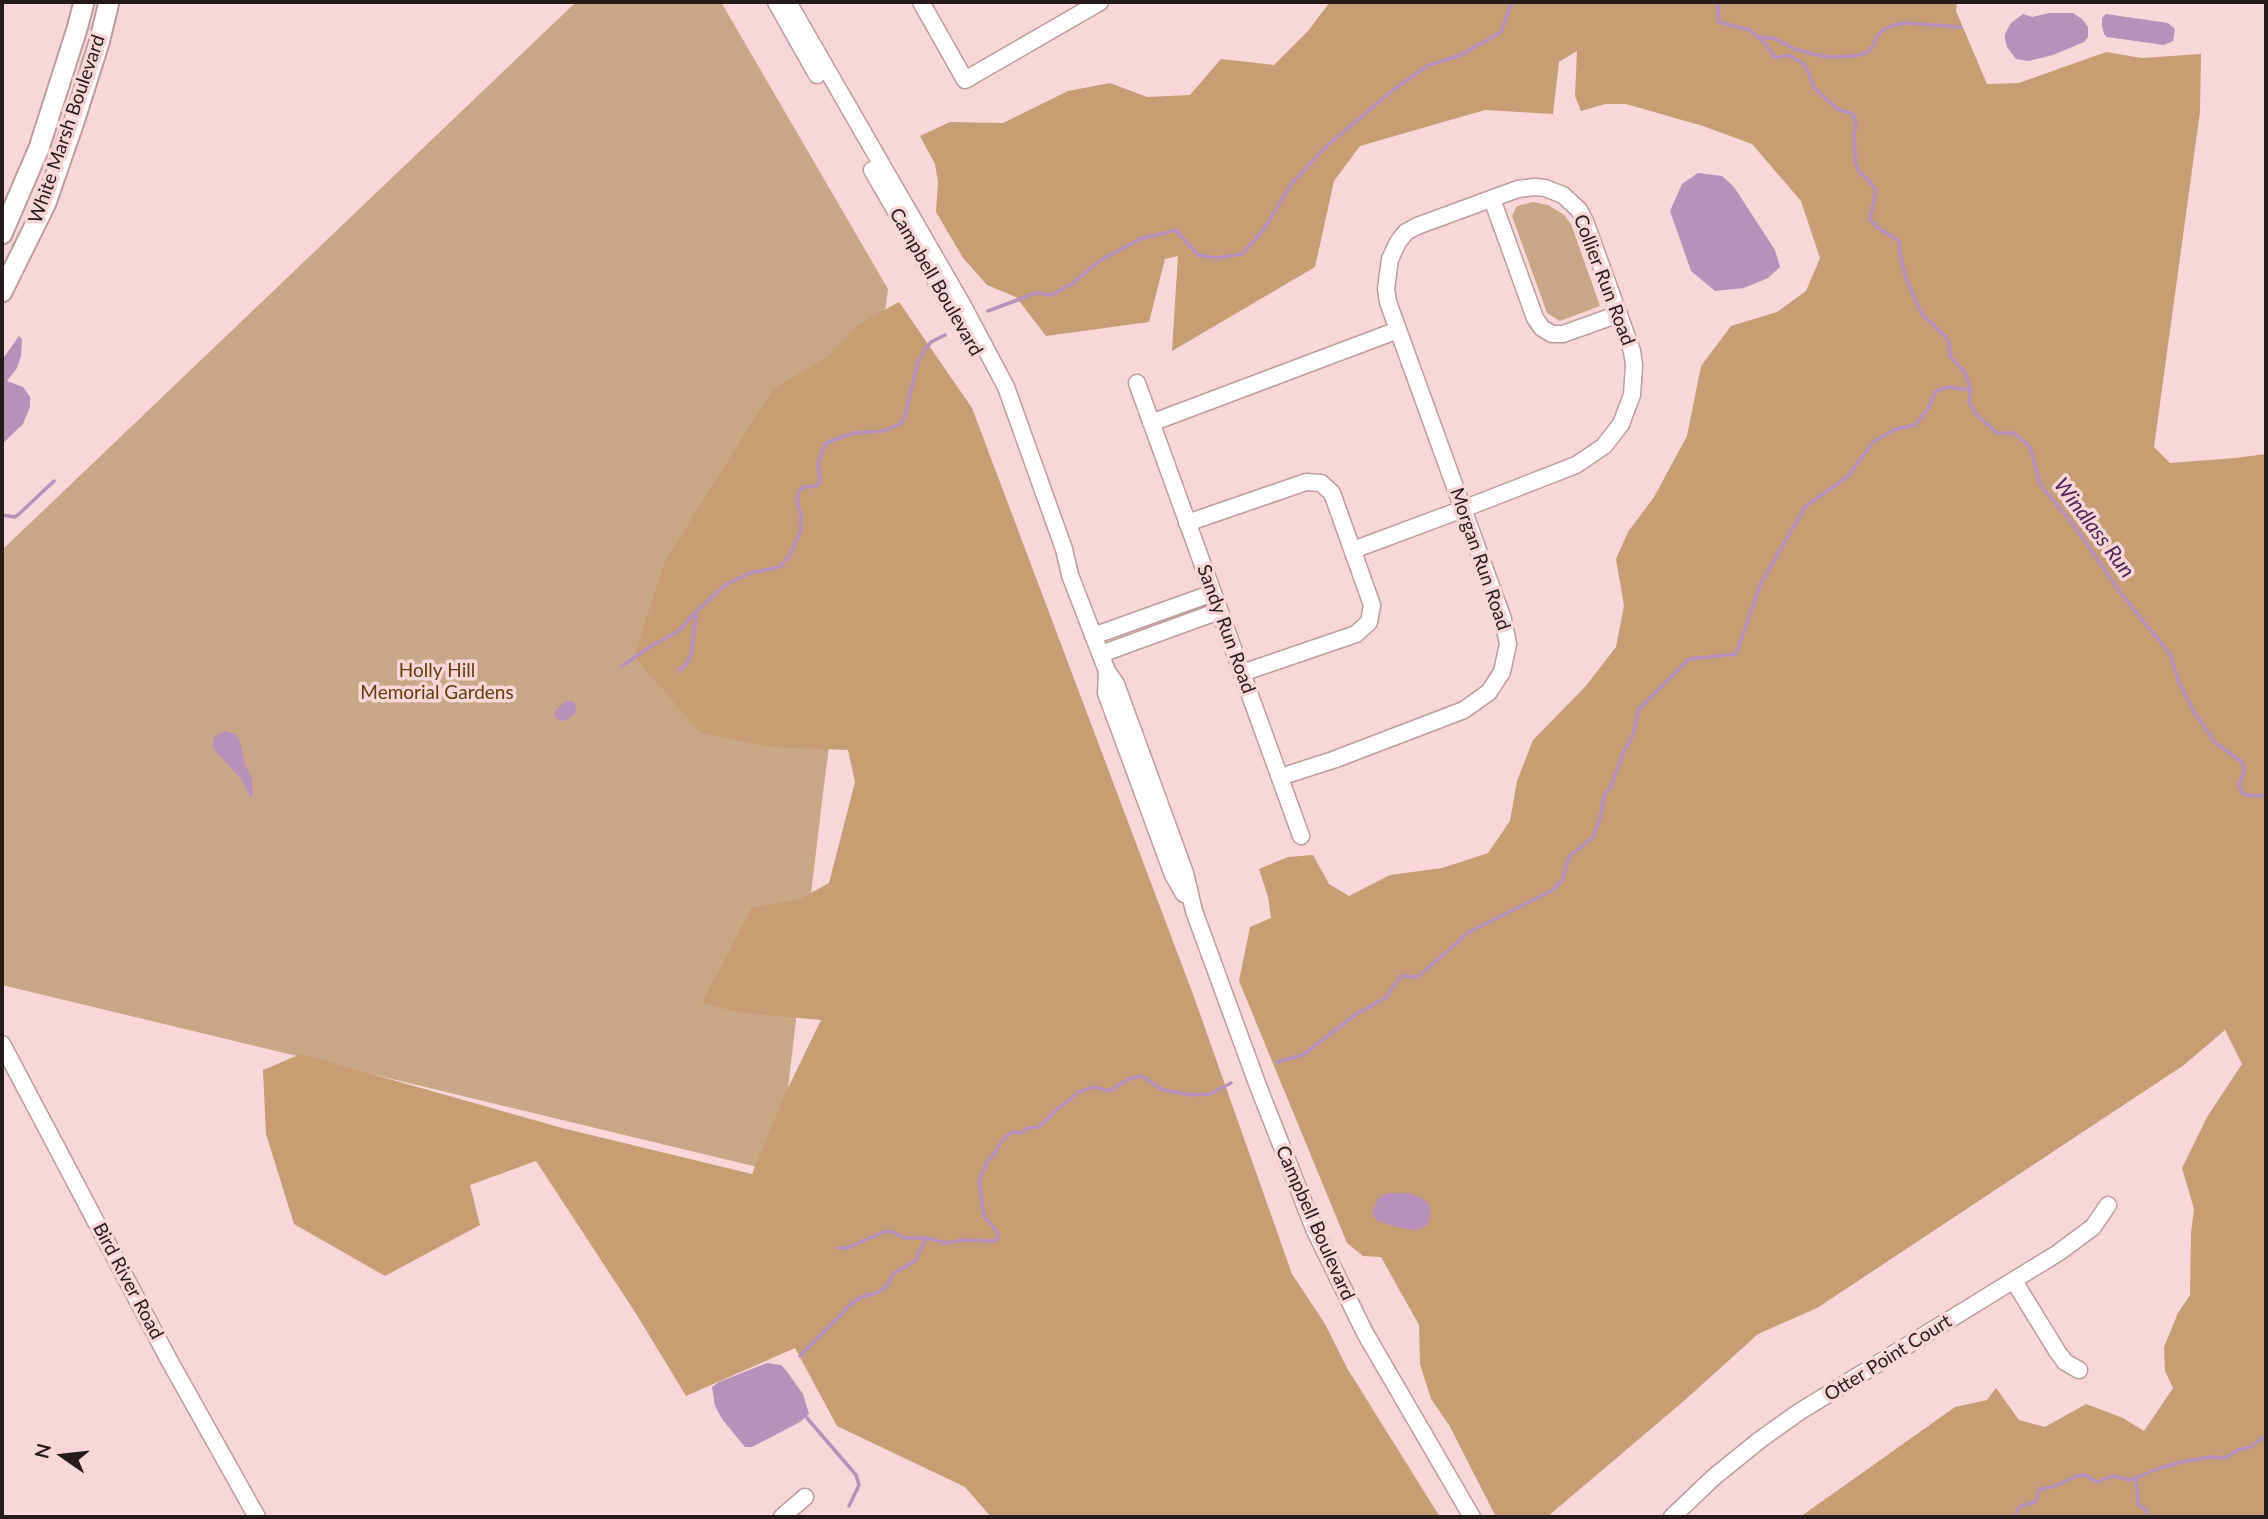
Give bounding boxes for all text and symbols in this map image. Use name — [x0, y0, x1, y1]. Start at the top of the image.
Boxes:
street label: White Marsh Boulevard — [24, 32, 110, 226]
street label: Campbell Boulevard — [884, 204, 988, 360]
street label: Collier Run Road — [1569, 211, 1639, 349]
water label: Windlass Run — [2048, 473, 2140, 583]
street label: Morgan Run Road — [1445, 485, 1515, 633]
street label: Sandy Run Road — [1192, 562, 1260, 696]
park label: Holly Hill Memorial Gardens — [360, 660, 514, 704]
street label: Campbell Boulevard — [1271, 1142, 1359, 1304]
street label: Bird River Road — [88, 1219, 168, 1343]
street label: Otter Point Court — [1820, 1310, 1956, 1406]
north arrow — [28, 1421, 98, 1491]
text: N — [29, 1441, 55, 1461]

